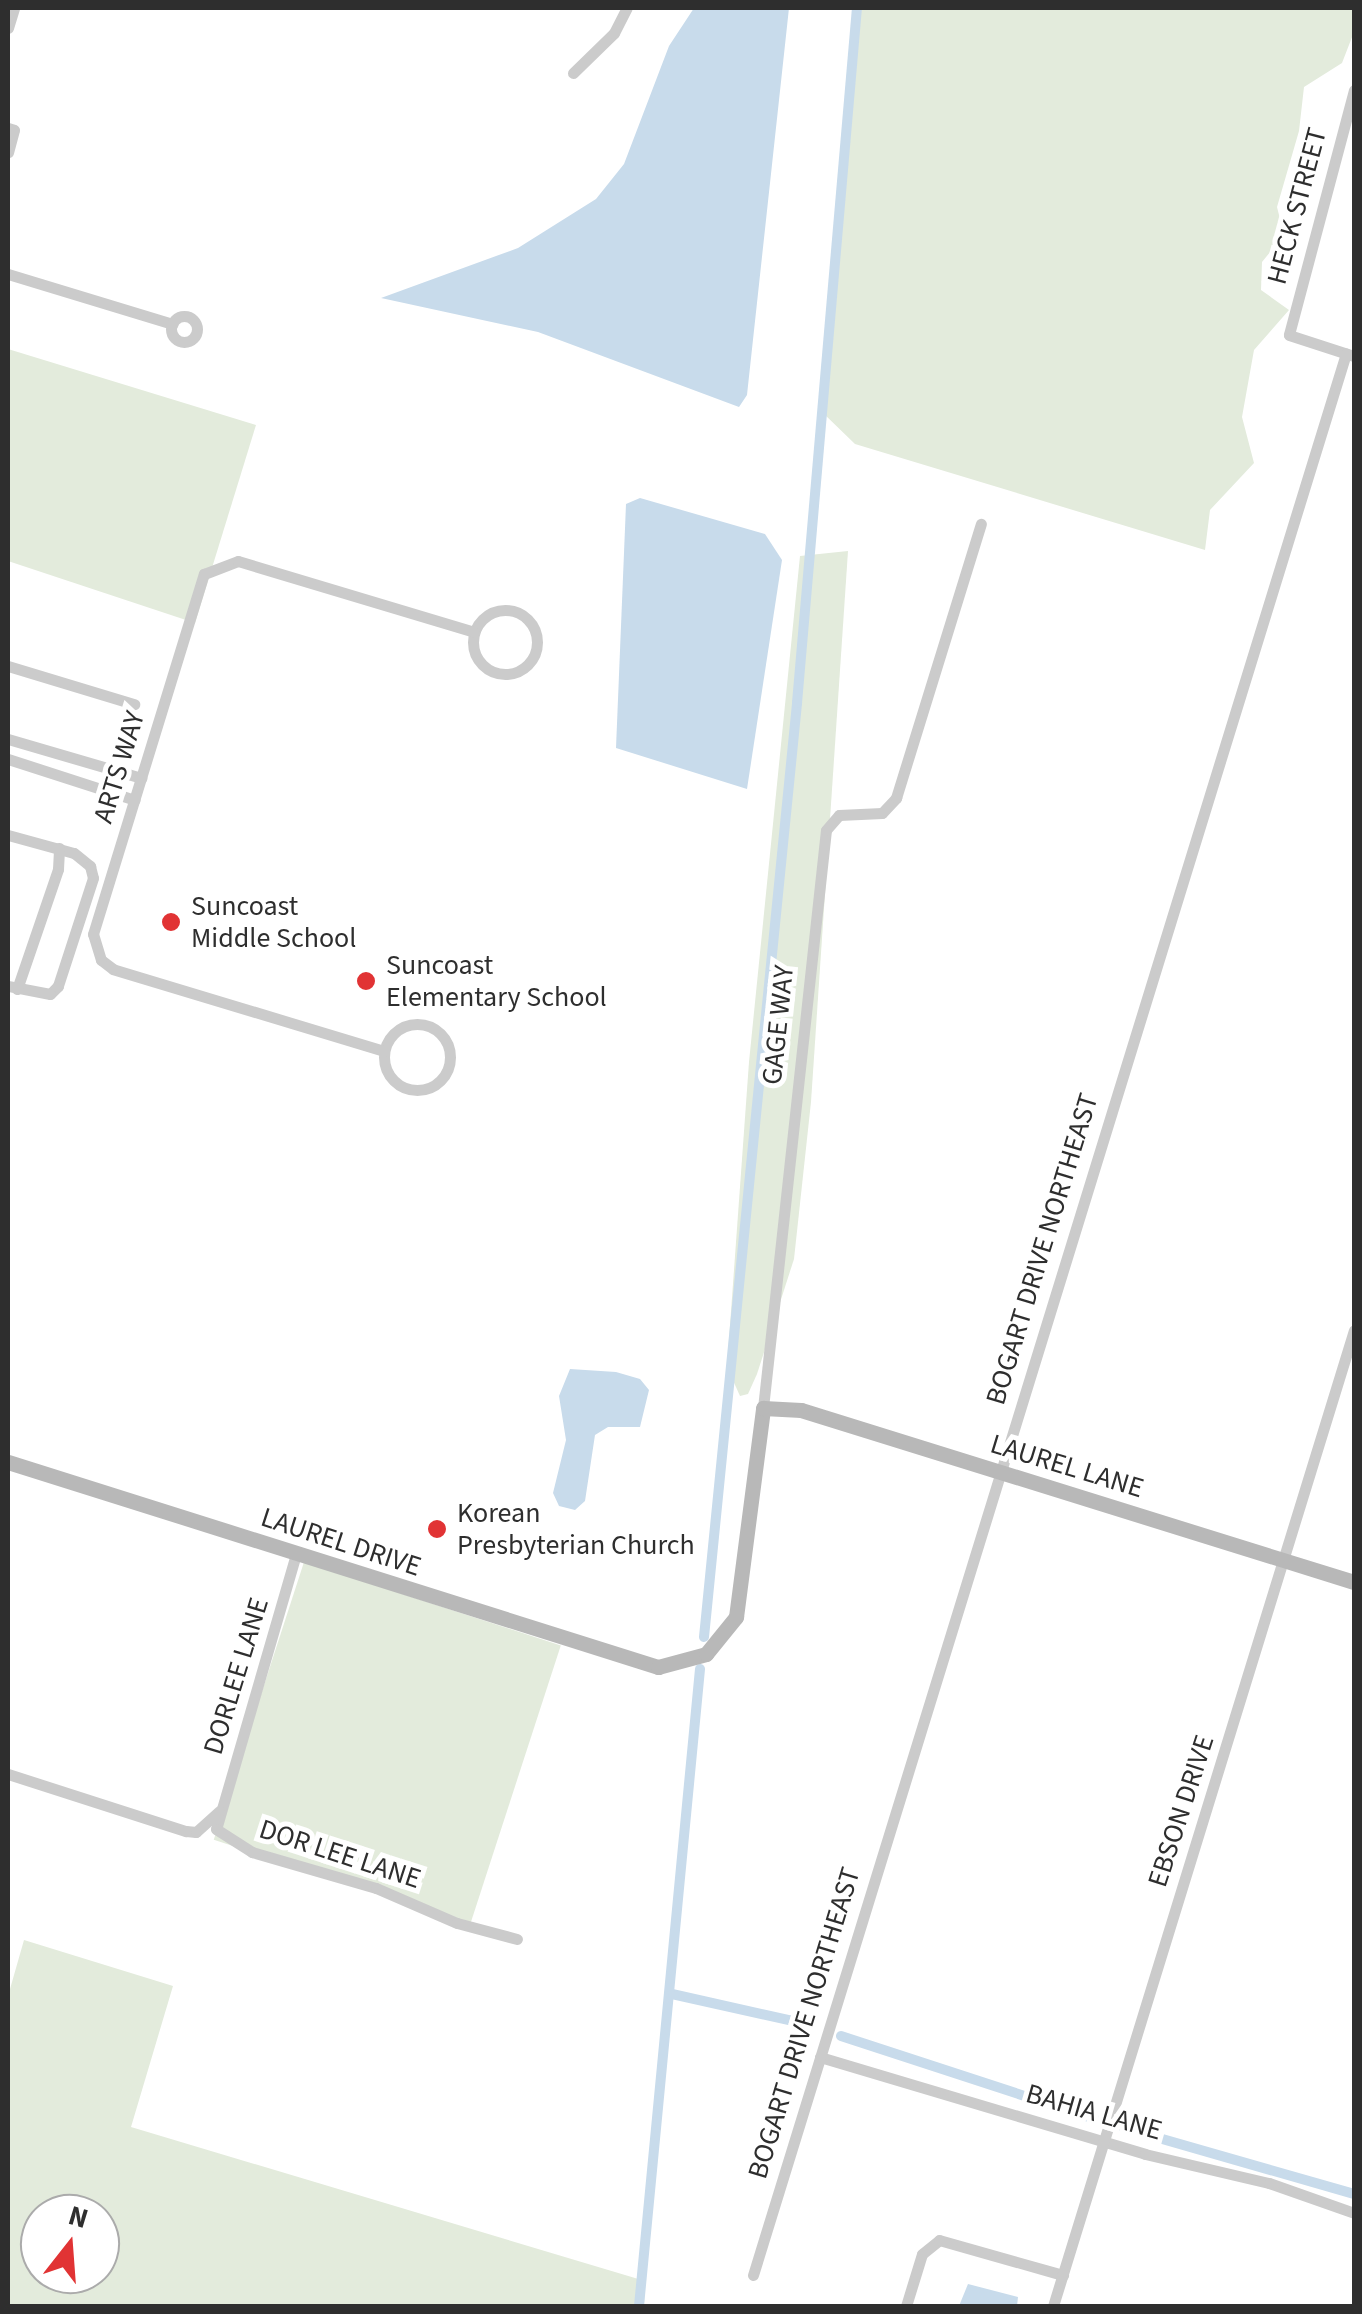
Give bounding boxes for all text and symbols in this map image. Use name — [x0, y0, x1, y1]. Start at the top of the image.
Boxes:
street label: HECK STREET — [1260, 124, 1334, 288]
street label: ARTS WAY — [86, 707, 152, 827]
place label: Suncoast Middle School — [191, 889, 356, 955]
marker: Suncoast Middle School — [160, 911, 182, 933]
place label: Suncoast Elementary School — [386, 948, 607, 1014]
street label: GAGE WAY — [755, 964, 801, 1086]
marker: Suncoast Elementary School — [355, 970, 377, 992]
street label: BOGART DRIVE NORTHEAST — [979, 1089, 1105, 1409]
street label: LAUREL LANE — [986, 1427, 1148, 1505]
place label: Korean Presbyterian Church — [457, 1496, 695, 1562]
street label: LAUREL DRIVE — [257, 1500, 425, 1584]
marker: Korean Presbyterian Church — [426, 1518, 448, 1540]
street label: DORLEE LANE — [196, 1594, 276, 1758]
street label: EBSON DRIVE — [1141, 1731, 1221, 1891]
street label: DOR LEE LANE — [255, 1812, 425, 1896]
street label: BOGART DRIVE NORTHEAST — [741, 1863, 867, 2183]
street label: BAHIA LANE — [1022, 2077, 1166, 2147]
north arrow — [20, 2194, 120, 2294]
text: N — [63, 2195, 93, 2239]

